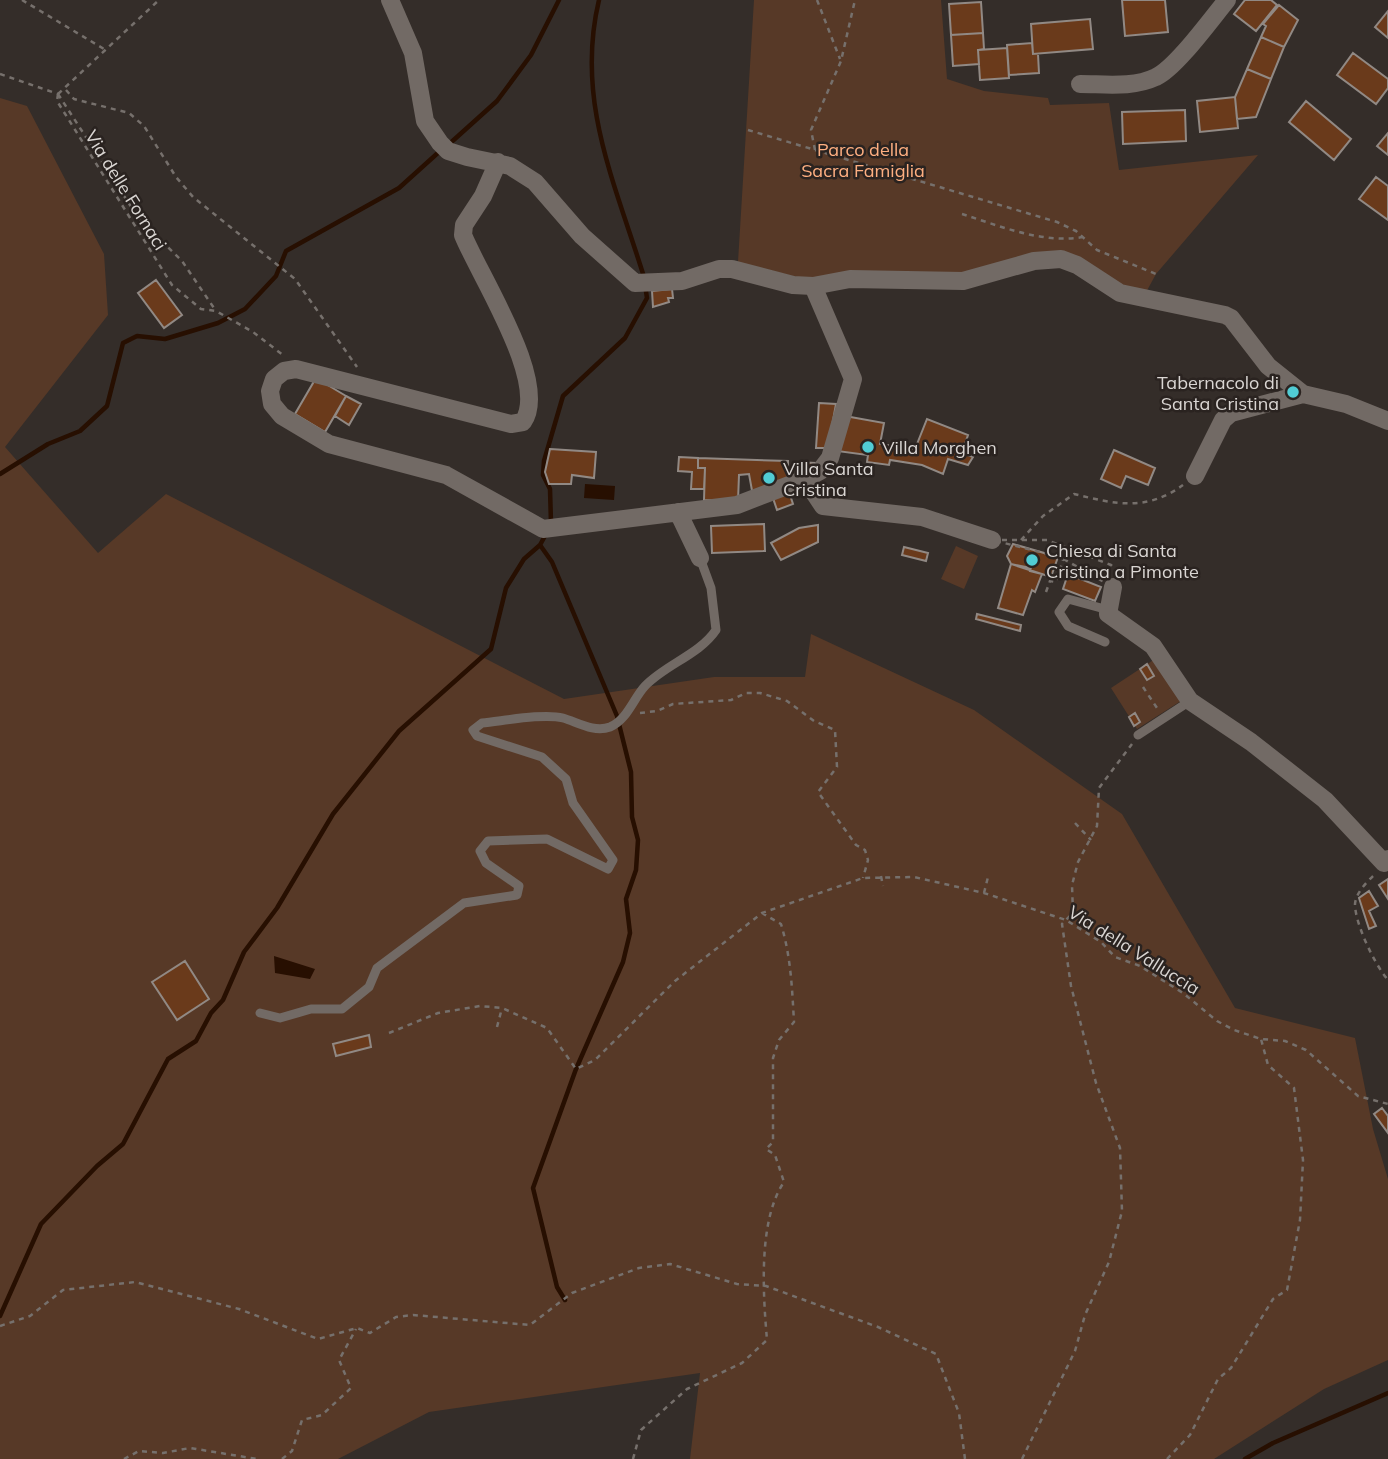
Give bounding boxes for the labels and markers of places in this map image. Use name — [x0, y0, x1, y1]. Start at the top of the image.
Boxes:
place label: Tabernacolo di Santa Cristina — [1157, 371, 1279, 415]
marker: Tabernacolo di Santa Cristina — [1285, 384, 1301, 400]
place label: Villa Morghen — [882, 436, 997, 459]
marker: Villa Morghen — [860, 439, 876, 455]
place label: Villa Santa Cristina — [783, 457, 874, 501]
marker: Villa Santa Cristina — [761, 470, 777, 486]
place label: Chiesa di Santa Cristina a Pimonte — [1046, 539, 1199, 583]
marker: Chiesa di Santa Cristina a Pimonte — [1024, 552, 1040, 568]

